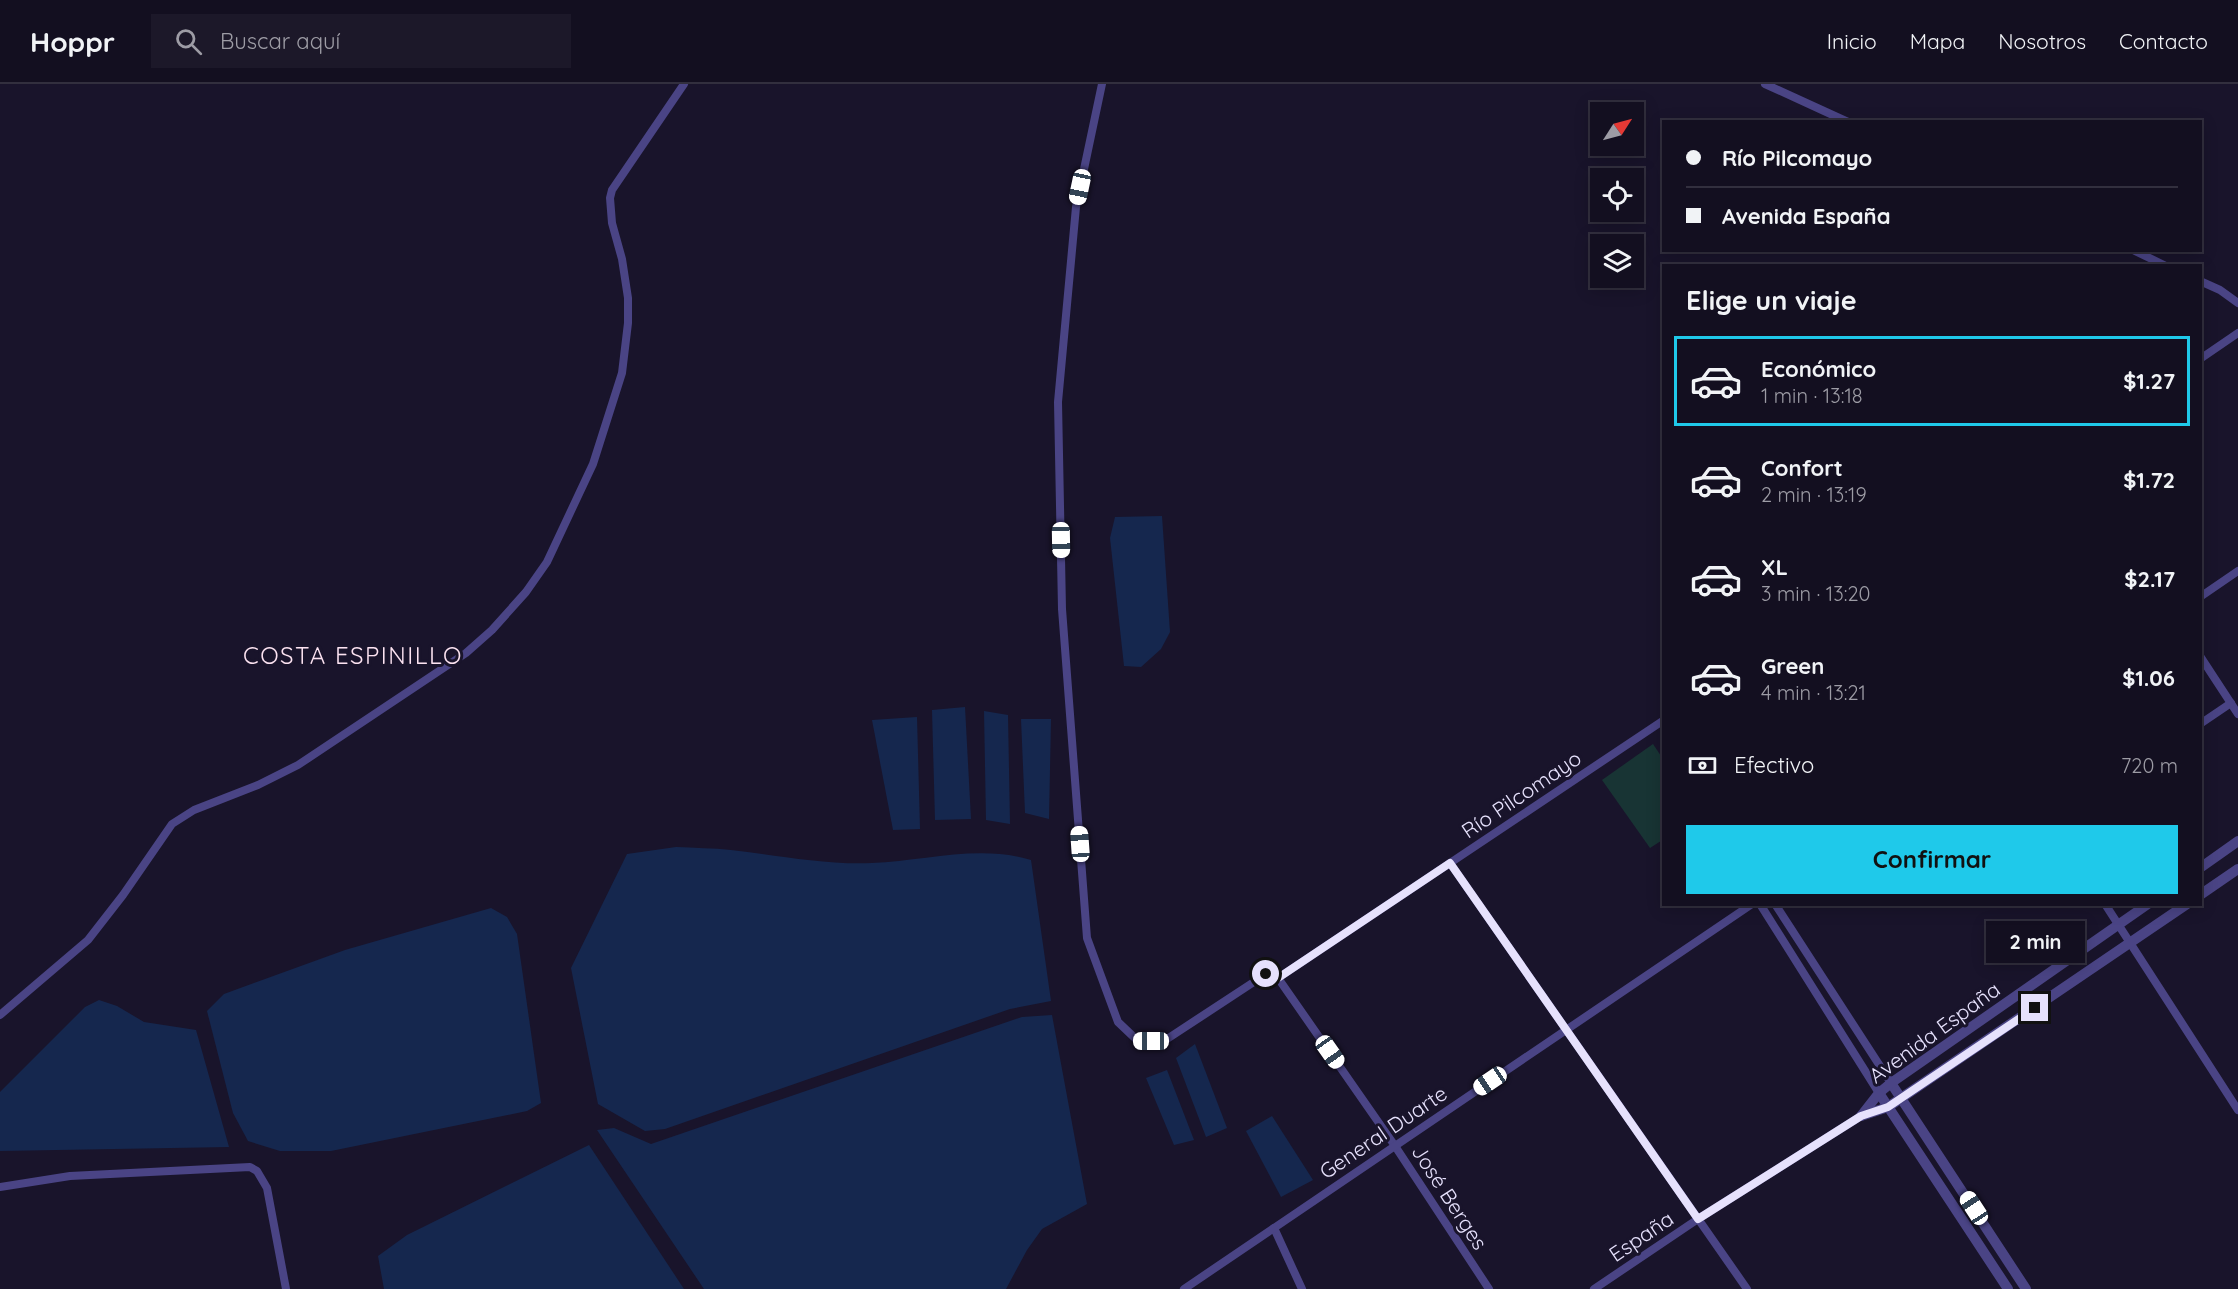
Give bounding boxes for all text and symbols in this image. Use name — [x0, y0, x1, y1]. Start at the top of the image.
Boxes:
search box — [151, 14, 571, 68]
text: Hoppr — [30, 24, 115, 59]
icon: search — [172, 25, 205, 58]
text: Buscar aquí — [220, 27, 340, 55]
text: Inicio — [1827, 28, 1877, 54]
text: Mapa — [1910, 28, 1965, 54]
text: Nosotros — [1998, 28, 2086, 54]
text: Contacto — [2119, 28, 2208, 54]
north arrow — [1590, 102, 1644, 156]
map controls — [1590, 102, 1644, 288]
text: Río Pilcomayo — [1722, 144, 1872, 172]
car — [1067, 168, 1093, 206]
button: locate — [1590, 168, 1644, 222]
text: Avenida España — [1722, 202, 1891, 230]
button: layers — [1590, 234, 1644, 288]
text: Elige un viaje — [1686, 283, 1857, 317]
icon: car — [1689, 354, 1743, 408]
text: Económico — [1761, 355, 1876, 383]
text: $1.27 — [2123, 367, 2175, 395]
text: 1 min · 13:18 — [1761, 383, 1863, 408]
icon: car — [1689, 453, 1743, 507]
text: Confort — [1761, 454, 1843, 482]
text: $1.72 — [2123, 466, 2175, 494]
text: 2 min · 13:19 — [1761, 482, 1867, 507]
car — [1052, 522, 1070, 558]
icon: car — [1689, 552, 1743, 606]
text: XL — [1761, 553, 1788, 581]
text: $2.17 — [2124, 565, 2175, 593]
text: 3 min · 13:20 — [1761, 581, 1870, 606]
district label: COSTA ESPINILLO — [243, 640, 463, 670]
icon: car — [1689, 651, 1743, 705]
text: Green — [1761, 652, 1824, 680]
text: $1.06 — [2122, 664, 2175, 692]
text: 4 min · 13:21 — [1761, 680, 1866, 705]
street label: Río Pilcomayo — [1456, 744, 1586, 844]
icon: cash — [1686, 749, 1719, 782]
text: Efectivo — [1734, 751, 1814, 779]
text: 720 m — [2121, 753, 2178, 778]
car — [1070, 825, 1090, 863]
button: Confirmar — [1686, 825, 2178, 894]
callout: 2 min — [1986, 921, 2084, 963]
text: 2 min — [2009, 929, 2062, 954]
route start — [1252, 960, 1279, 987]
street label: Avenida España — [1863, 976, 2005, 1088]
route end — [2021, 994, 2048, 1021]
car — [1133, 1032, 1169, 1050]
car — [1312, 1032, 1348, 1072]
car — [1470, 1063, 1510, 1099]
street label: General Duarte — [1314, 1080, 1452, 1184]
street label: José Berges — [1406, 1140, 1494, 1254]
car — [1957, 1188, 1991, 1228]
street label: España — [1604, 1205, 1678, 1267]

